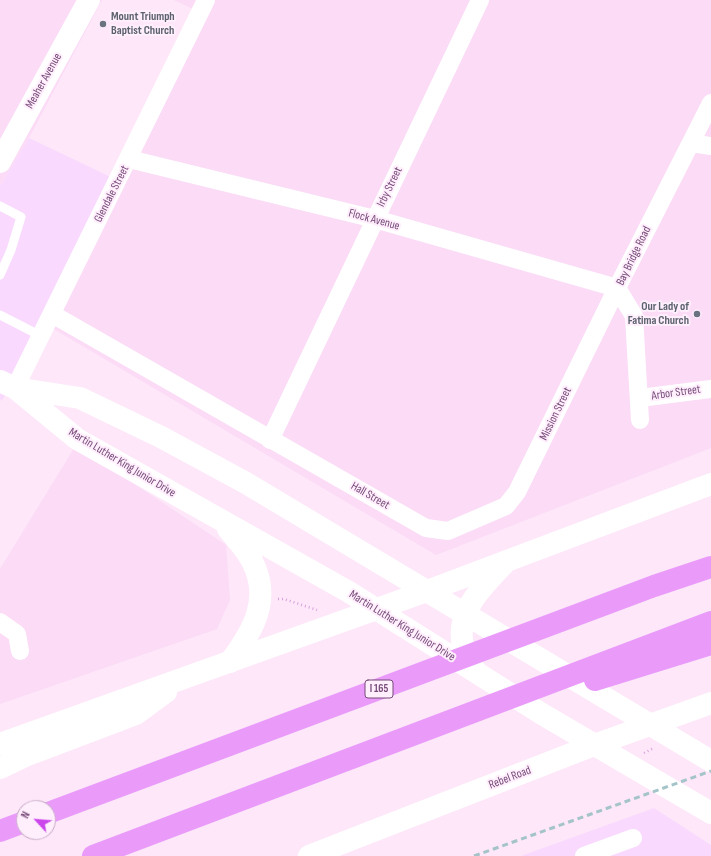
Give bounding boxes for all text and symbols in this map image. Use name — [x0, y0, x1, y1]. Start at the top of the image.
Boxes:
place label: Mount Triumph Baptist Church — [111, 10, 175, 38]
marker: Mount Triumph Baptist Church — [98, 19, 108, 29]
street label: Meaher Avenue — [23, 51, 65, 111]
street label: Glendale Street — [91, 163, 133, 225]
street label: Irby Street — [374, 165, 406, 209]
street label: Flock Avenue — [347, 206, 401, 234]
street label: Bay Bridge Road — [614, 224, 654, 288]
place label: Our Lady of Fatima Church — [628, 300, 689, 328]
marker: Our Lady of Fatima Church — [692, 309, 702, 319]
street label: Arbor Street — [651, 382, 701, 404]
street label: Mission Street — [537, 385, 575, 443]
street label: Martin Luther King Junior Drive — [66, 425, 178, 501]
street label: Hall Street — [348, 479, 392, 513]
street label: Martin Luther King Junior Drive — [346, 587, 458, 665]
road number: I 165 — [365, 680, 393, 698]
street label: Rebel Road — [487, 763, 533, 793]
north arrow — [16, 800, 56, 840]
text: N — [19, 809, 33, 820]

